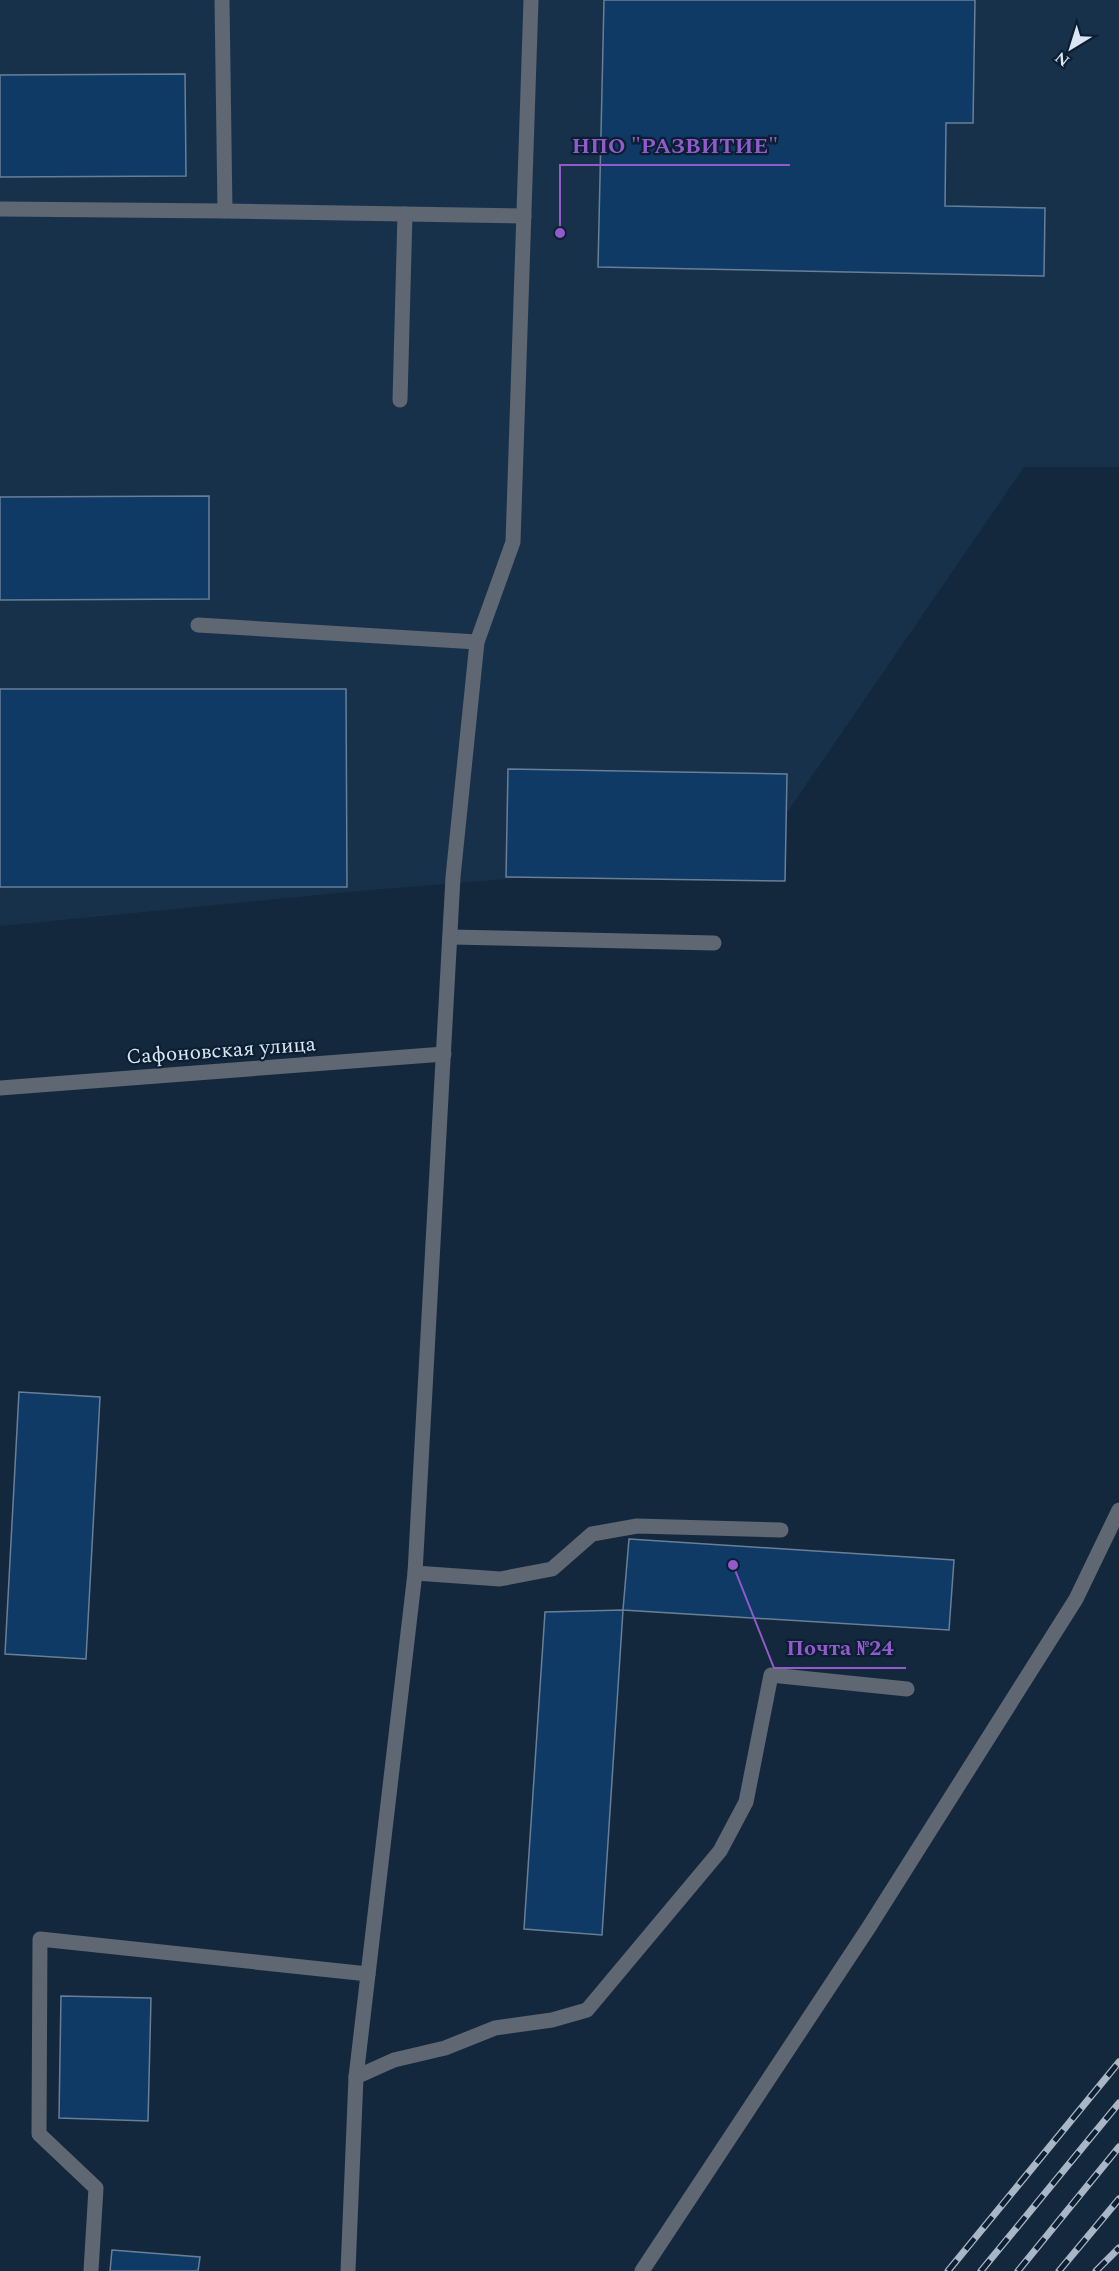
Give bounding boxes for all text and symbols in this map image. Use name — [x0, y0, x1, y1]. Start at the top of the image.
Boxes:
north arrow — [1041, 18, 1101, 78]
text: N — [1050, 46, 1075, 73]
callout: НПО "РАЗВИТИЕ" — [560, 125, 790, 165]
text: НПО "РАЗВИТИЕ" — [572, 130, 778, 163]
street label: Сафоновская улица — [125, 1028, 318, 1074]
callout: Почта №24 — [774, 1628, 906, 1668]
text: Почта №24 — [786, 1632, 894, 1665]

